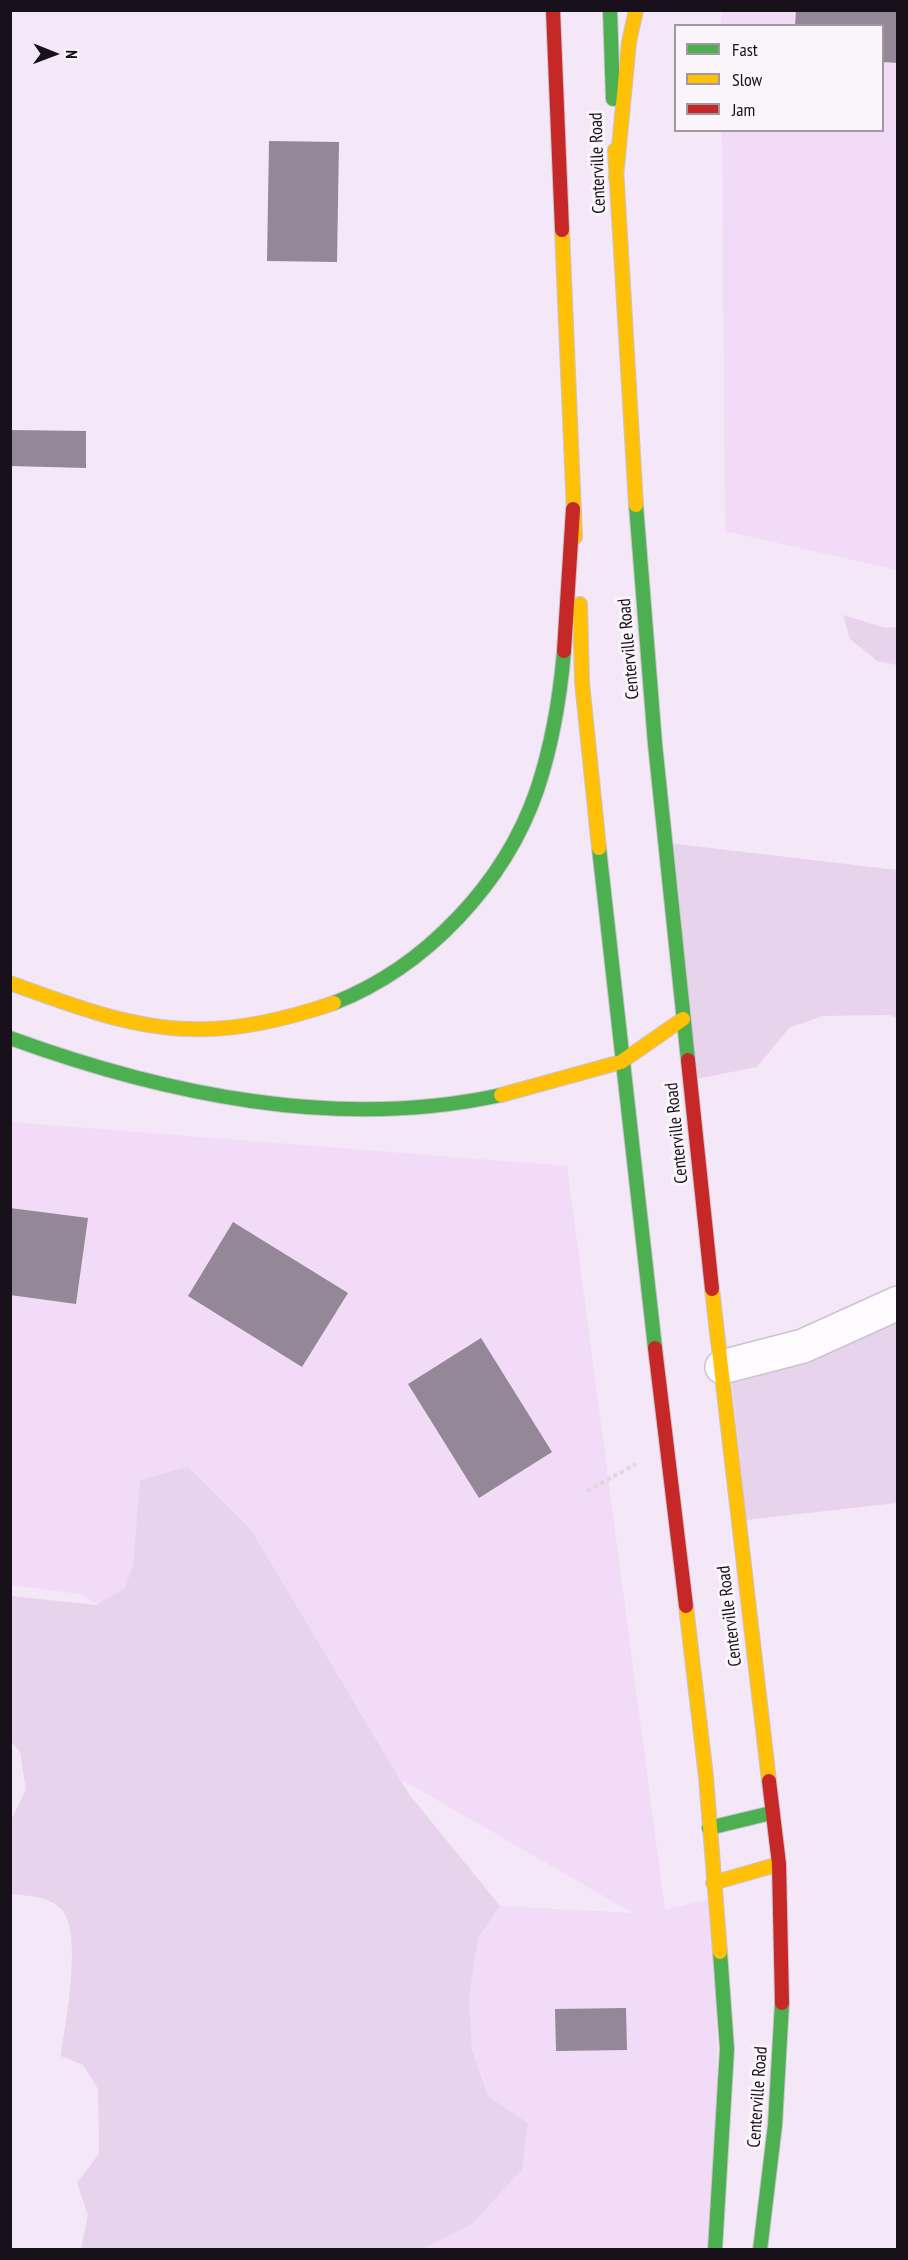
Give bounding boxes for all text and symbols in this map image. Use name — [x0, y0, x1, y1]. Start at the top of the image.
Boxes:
north arrow — [24, 24, 84, 84]
legend — [674, 24, 884, 132]
text: Fast — [732, 38, 758, 61]
text: N — [62, 50, 82, 59]
text: Slow — [732, 68, 762, 91]
text: Jam — [732, 98, 755, 121]
street label: Centerville Road — [585, 112, 611, 214]
street label: Centerville Road — [614, 598, 644, 700]
street label: Centerville Road — [661, 1081, 693, 1185]
street label: Centerville Road — [713, 1564, 747, 1668]
street label: Centerville Road — [744, 2046, 772, 2148]

